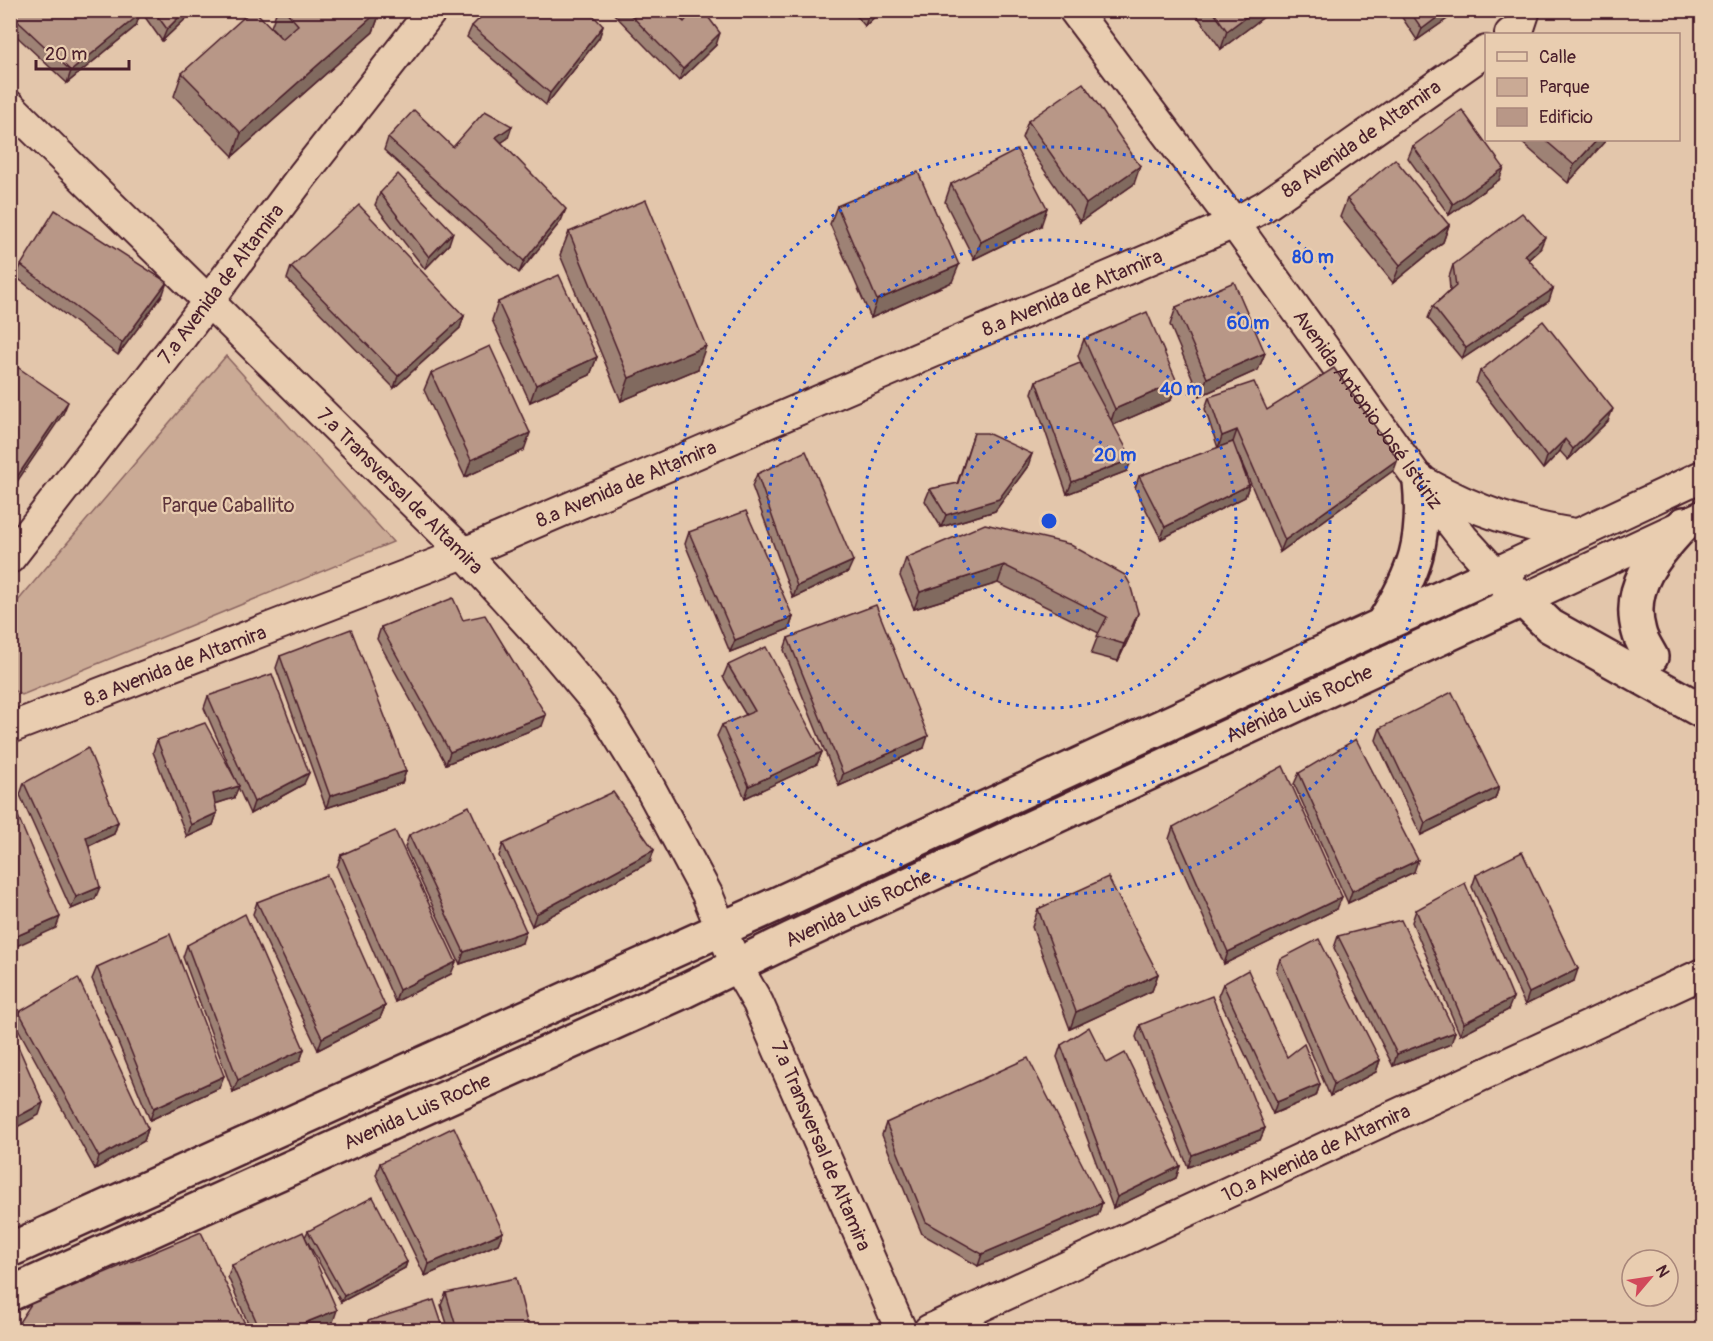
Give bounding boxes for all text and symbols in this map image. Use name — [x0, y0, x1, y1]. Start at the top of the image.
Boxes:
scale bar — [36, 33, 129, 71]
legend — [1485, 33, 1680, 141]
text: 20 m — [45, 43, 87, 66]
text: Calle — [1539, 46, 1576, 69]
street label: 8ª Avenida de Altamira — [1276, 74, 1446, 204]
text: Parque — [1539, 76, 1589, 99]
text: Edificio — [1539, 106, 1593, 129]
street label: 7.ª Avenida de Altamira — [153, 199, 289, 369]
street label: 8.ª Avenida de Altamira — [978, 244, 1166, 342]
text: 80 m — [1292, 246, 1334, 269]
street label: Avenida Antonio José Istúriz — [1288, 305, 1448, 514]
text: 60 m — [1227, 312, 1269, 335]
text: 40 m — [1160, 378, 1202, 401]
street label: 7.ª Transversal de Altamira — [312, 403, 488, 579]
street label: 8.ª Avenida de Altamira — [532, 435, 720, 533]
text: 20 m — [1094, 444, 1136, 467]
park label: Parque Caballito — [162, 493, 295, 518]
centre of rings — [1039, 511, 1059, 531]
street label: 8.ª Avenida de Altamira — [80, 620, 270, 712]
street label: Avenida Luis Roche — [1222, 659, 1376, 748]
street label: Avenida Luis Roche — [781, 863, 935, 953]
street label: 7.ª Transversal de Altamira — [765, 1037, 877, 1255]
street label: Avenida Luis Roche — [339, 1067, 494, 1155]
street label: 10.ª Avenida de Altamira — [1218, 1098, 1414, 1208]
north arrow — [1620, 1248, 1680, 1308]
text: N — [1651, 1262, 1674, 1281]

